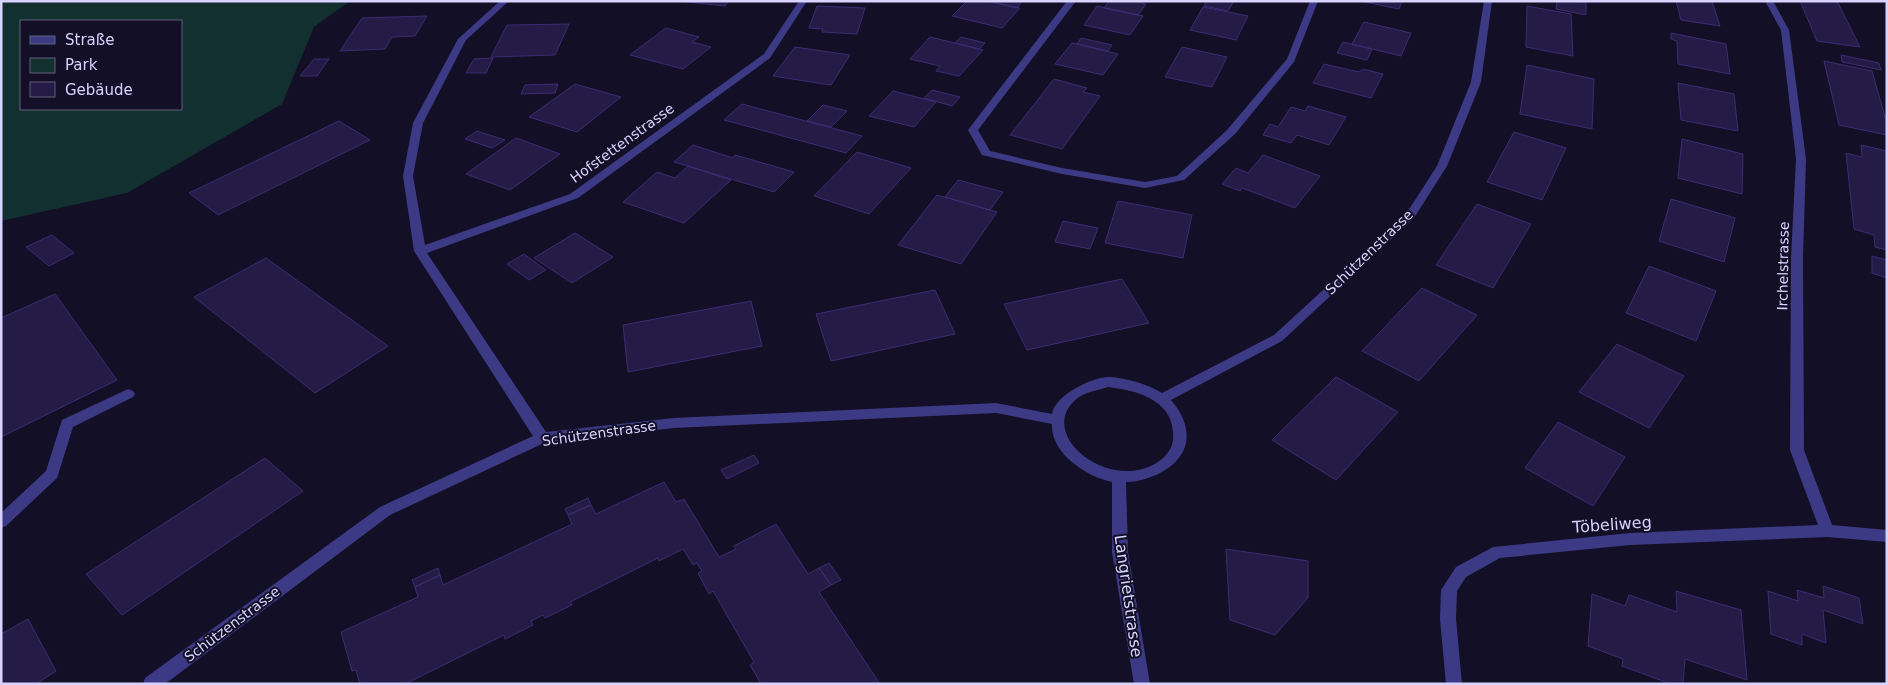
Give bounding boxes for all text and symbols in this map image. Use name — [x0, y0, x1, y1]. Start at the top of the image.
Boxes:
legend — [20, 20, 182, 110]
text: Straße — [65, 31, 114, 49]
text: Park — [65, 56, 98, 74]
text: Gebäude — [65, 81, 133, 99]
street label: Hofstettenstrasse — [567, 100, 677, 186]
street label: Schützenstrasse — [1322, 206, 1416, 298]
street label: Irchelstrasse — [1774, 221, 1792, 311]
street label: Schützenstrasse — [541, 417, 657, 449]
street label: Töbeliweg — [1571, 512, 1652, 537]
street label: Langrietstrasse — [1110, 534, 1147, 659]
street label: Schützenstrasse — [181, 583, 283, 665]

